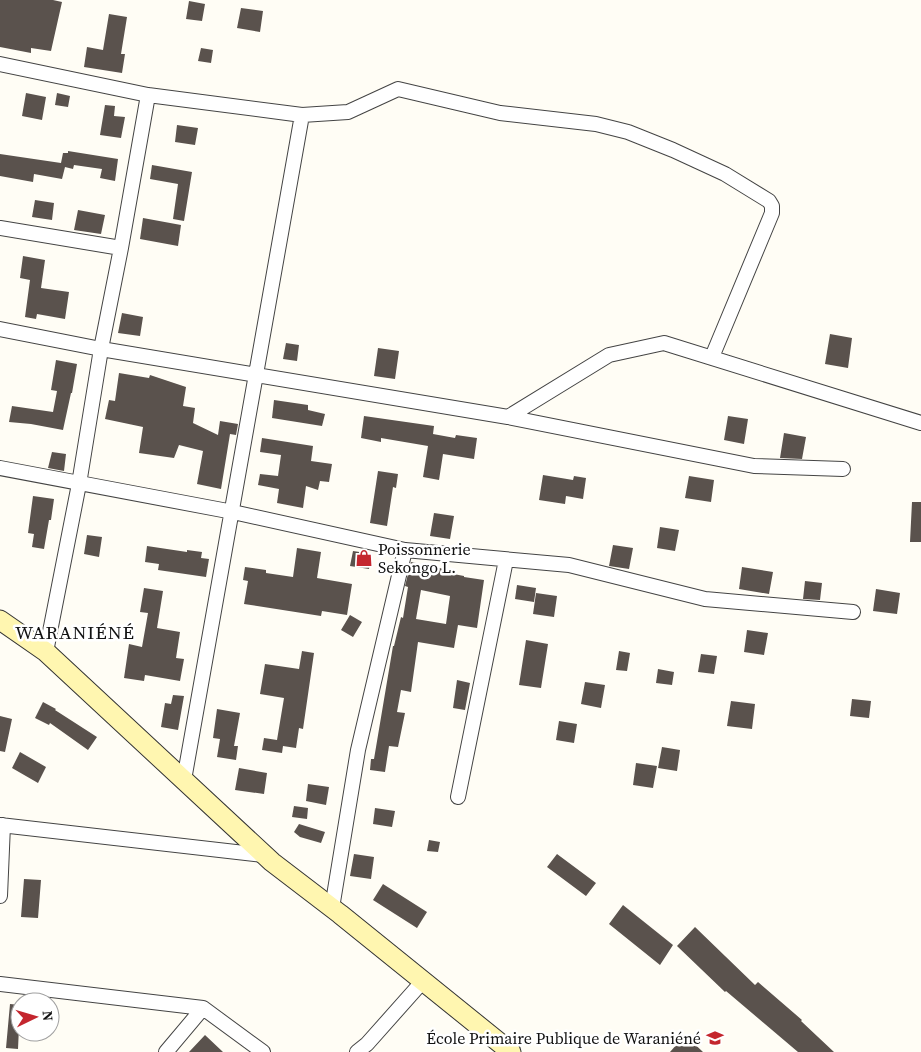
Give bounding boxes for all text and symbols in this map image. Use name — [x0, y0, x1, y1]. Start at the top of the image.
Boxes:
place label: Poissonnerie Sekongo L. — [378, 538, 471, 578]
shop icon: Poissonnerie Sekongo L. — [354, 548, 374, 568]
district label: WARANIÉNÉ — [15, 619, 135, 645]
north arrow — [10, 992, 60, 1042]
text: N — [38, 1010, 58, 1022]
place label: École Primaire Publique de Waraniéné — [426, 1027, 701, 1049]
school or university icon: École Primaire Publique de Waraniéné — [705, 1028, 725, 1048]

